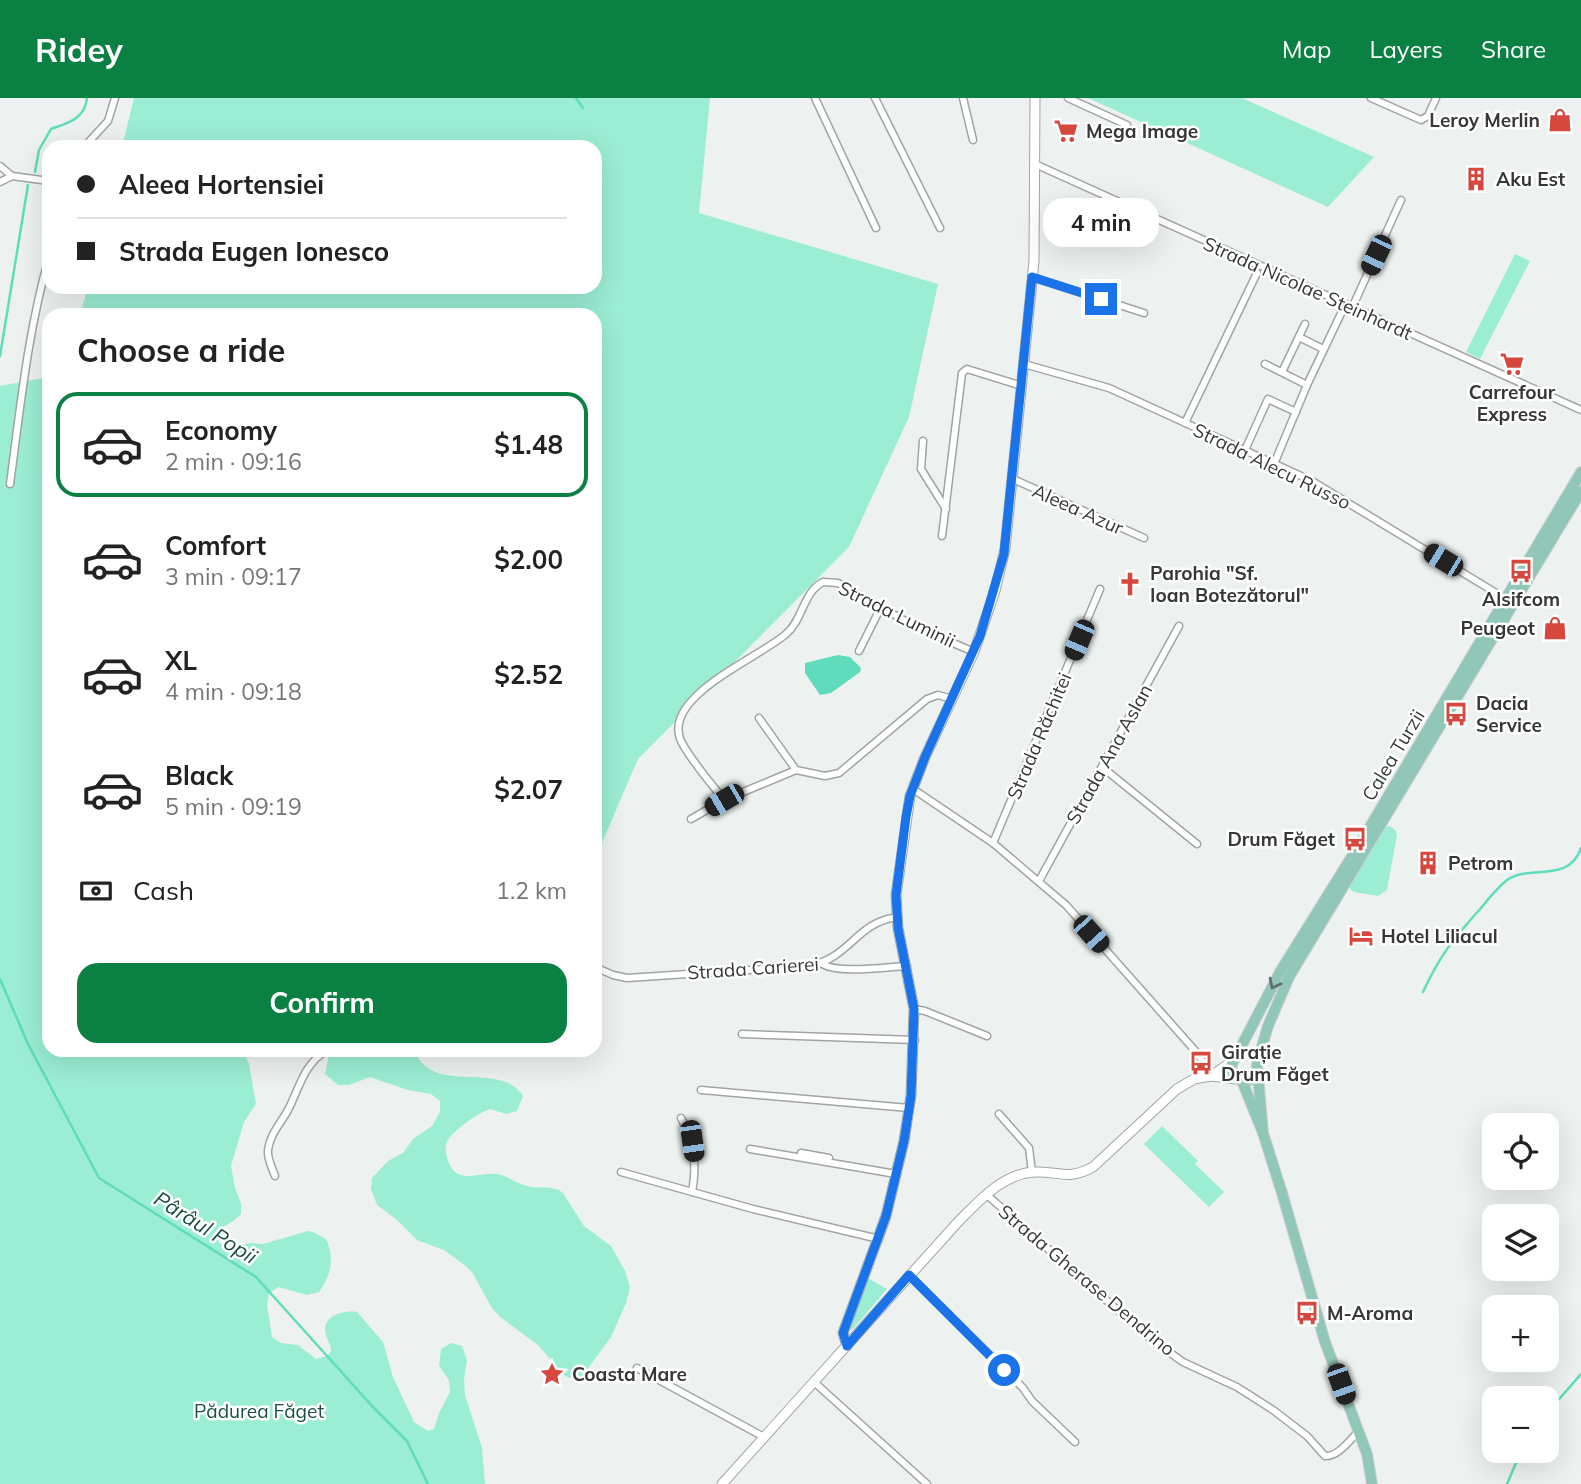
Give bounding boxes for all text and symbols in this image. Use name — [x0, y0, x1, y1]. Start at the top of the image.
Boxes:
text: Ridey — [35, 29, 123, 70]
text: Map — [1282, 34, 1331, 64]
text: Layers — [1369, 34, 1443, 64]
text: Share — [1481, 34, 1546, 64]
shop icon: Leroy Merlin — [1546, 106, 1574, 134]
place label: Leroy Merlin — [1429, 108, 1540, 132]
supermarket icon: Mega Image — [1052, 117, 1080, 145]
place label: Mega Image — [1086, 119, 1198, 143]
building icon: Aku Est — [1462, 165, 1490, 193]
place label: Aku Est — [1496, 167, 1565, 191]
text: Aleea Hortensiei — [119, 168, 324, 201]
callout: 4 min — [1043, 198, 1159, 246]
text: 4 min — [1071, 208, 1131, 237]
street label: Strada Nicolae Steinhardt — [1200, 231, 1416, 345]
car — [1358, 232, 1395, 278]
text: Strada Eugen Ionesco — [119, 235, 389, 268]
route end — [1085, 283, 1117, 315]
text: Choose a ride — [77, 330, 285, 370]
supermarket icon: Carrefour Express — [1498, 350, 1526, 378]
place label: Carrefour Express — [1469, 380, 1556, 426]
icon: car — [81, 413, 144, 476]
text: Economy — [165, 414, 277, 447]
street label: Strada Alecu Russo — [1189, 417, 1355, 515]
text: $1.48 — [494, 428, 563, 461]
text: 2 min · 09:16 — [165, 447, 302, 476]
street label: Aleea Azur — [1029, 478, 1127, 540]
icon: car — [81, 528, 144, 591]
text: Comfort — [165, 529, 266, 562]
car — [1420, 540, 1467, 580]
text: $2.00 — [494, 543, 563, 576]
bus stop icon: Alsifcom — [1507, 557, 1535, 585]
place label: Parohia "Sf. Ioan Botezătorul" — [1150, 561, 1309, 607]
text: 3 min · 09:17 — [165, 562, 302, 591]
church icon: Parohia "Sf. Ioan Botezătorul" — [1116, 570, 1144, 598]
street label: Strada Luminii — [835, 575, 959, 653]
place label: Alsifcom — [1482, 587, 1560, 611]
shop icon: Peugeot — [1541, 614, 1569, 642]
place label: Peugeot — [1461, 616, 1535, 640]
car — [1062, 617, 1097, 663]
icon: car — [81, 643, 144, 706]
text: XL — [165, 644, 197, 677]
text: $2.52 — [494, 658, 563, 691]
street label: Strada Răchitei — [1001, 669, 1077, 803]
text: 4 min · 09:18 — [165, 677, 302, 706]
street label: Strada Ana Aslan — [1061, 680, 1157, 828]
place label: Dacia Service — [1476, 691, 1542, 737]
bus stop icon: Dacia Service — [1442, 700, 1470, 728]
street label: Calea Turzii — [1356, 705, 1430, 805]
icon: car — [81, 758, 144, 821]
text: Black — [165, 759, 233, 792]
text: $2.07 — [494, 773, 563, 806]
car — [701, 780, 748, 820]
text: 5 min · 09:19 — [165, 792, 302, 821]
bus stop icon: Drum Făget — [1341, 825, 1369, 853]
place label: Drum Făget — [1227, 827, 1335, 851]
building icon: Petrom — [1414, 849, 1442, 877]
place label: Petrom — [1448, 851, 1513, 875]
icon: cash — [77, 872, 115, 910]
text: Cash — [133, 874, 194, 907]
text: 1.2 km — [496, 876, 567, 905]
car — [1070, 911, 1113, 957]
hotel icon: Hotel Liliacul — [1347, 922, 1375, 950]
place label: Hotel Liliacul — [1381, 924, 1498, 948]
street label: Strada Carierei — [686, 951, 820, 985]
button: Confirm — [77, 963, 567, 1043]
one-way arrow — [1269, 977, 1283, 989]
place label: Girație Drum Făget — [1221, 1040, 1329, 1086]
bus stop icon: Girație Drum Făget — [1187, 1049, 1215, 1077]
map controls — [1482, 1113, 1559, 1463]
button: locate — [1482, 1113, 1559, 1190]
car — [679, 1119, 706, 1163]
water label: Pârâul Popii — [150, 1185, 263, 1270]
street label: Strada Gherase Dendrino — [994, 1199, 1180, 1361]
button: layers — [1482, 1204, 1559, 1281]
button: + — [1482, 1295, 1559, 1372]
bus stop icon: M-Aroma — [1293, 1299, 1321, 1327]
place label: M-Aroma — [1327, 1301, 1413, 1325]
route start — [988, 1354, 1020, 1386]
place icon: Coasta Mare — [538, 1360, 566, 1388]
car — [1324, 1361, 1359, 1407]
place label: Coasta Mare — [572, 1362, 687, 1386]
button: − — [1482, 1386, 1559, 1463]
park label: Pădurea Făget — [194, 1399, 324, 1423]

